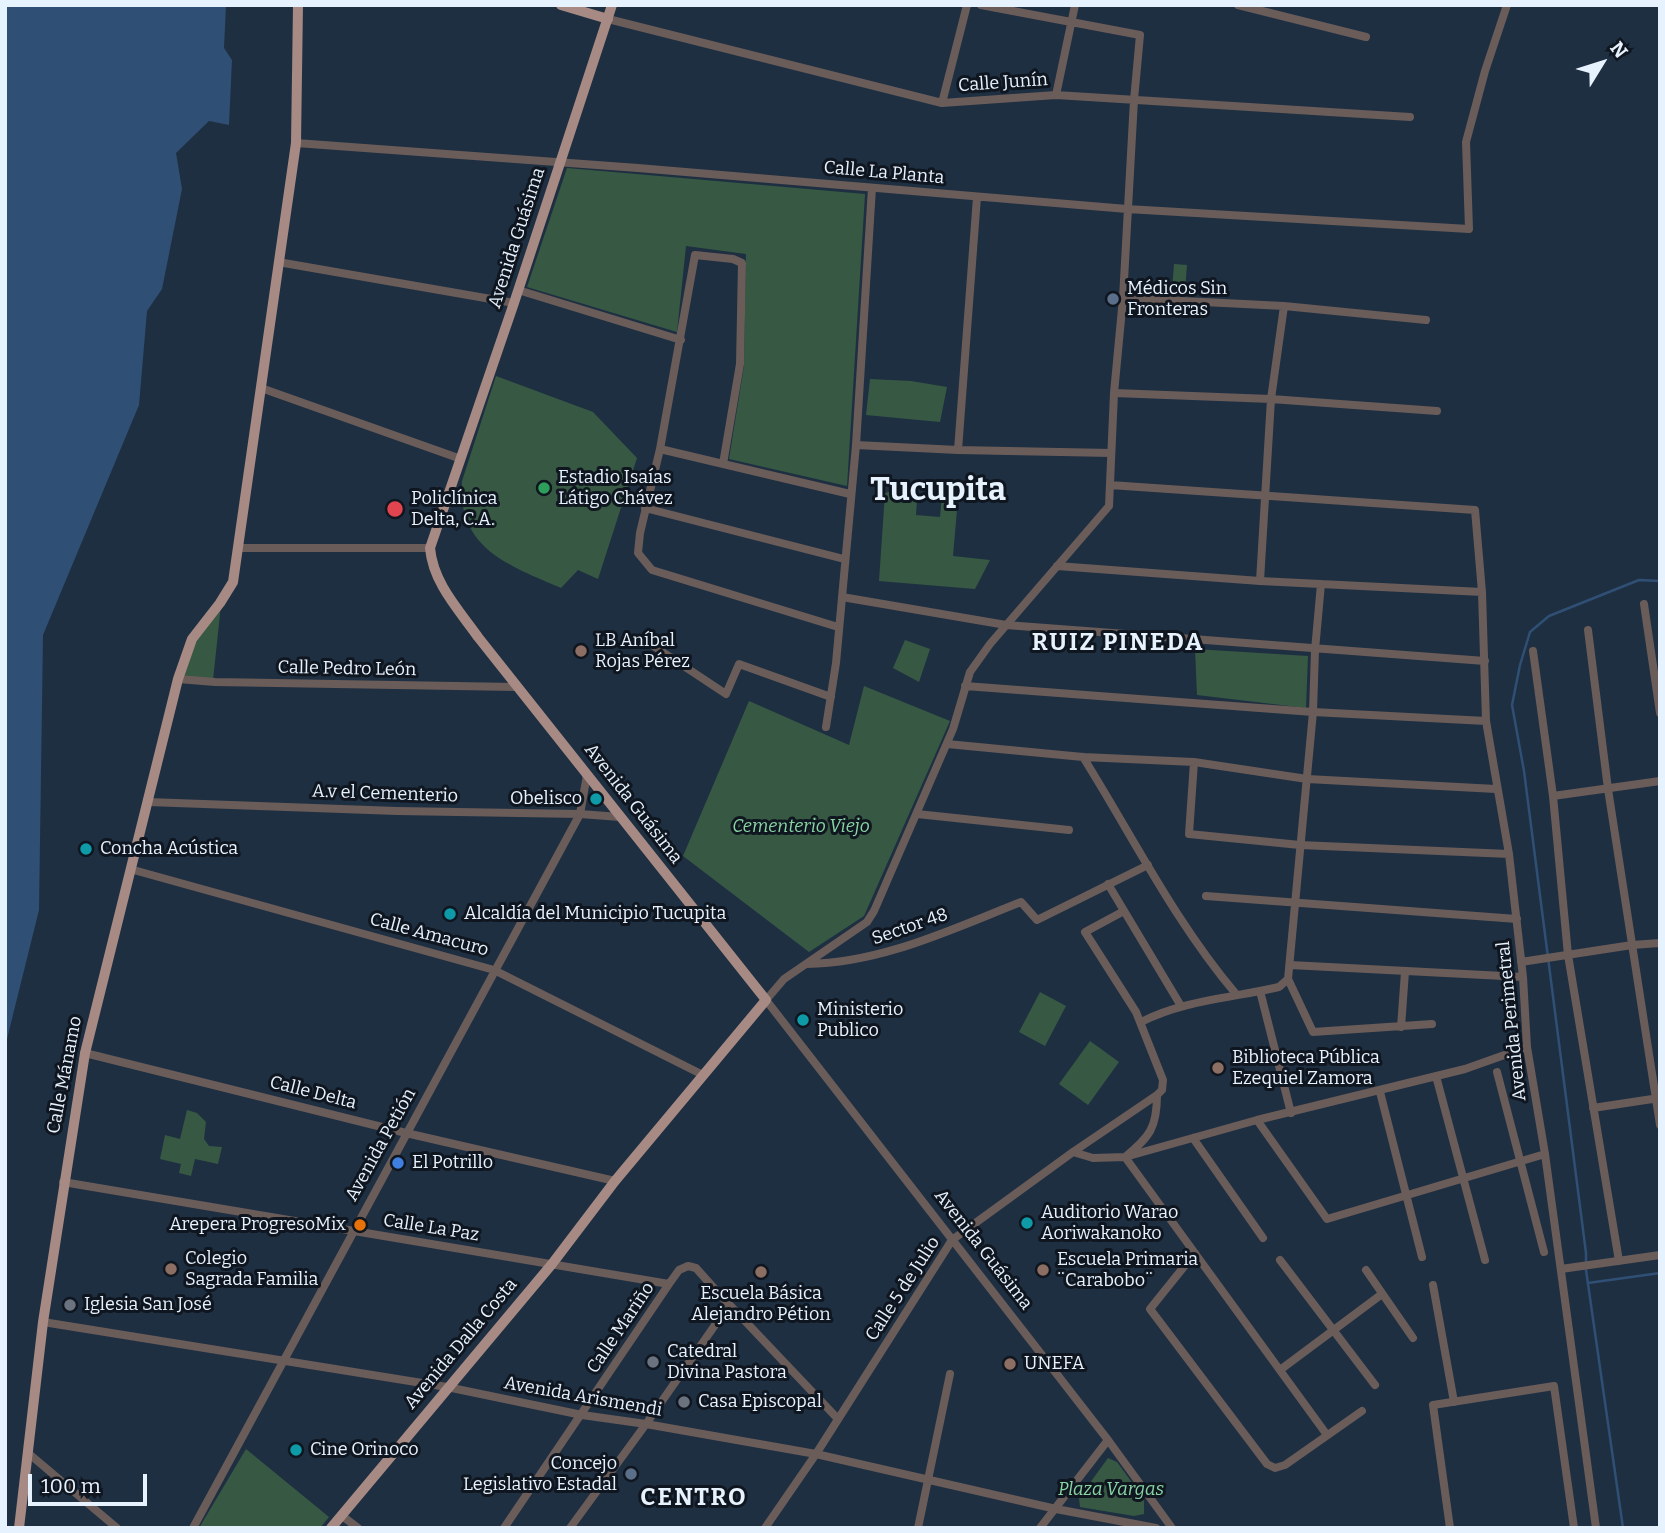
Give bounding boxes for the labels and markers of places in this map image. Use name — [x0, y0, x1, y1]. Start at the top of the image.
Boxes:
place label: Médicos Sin Fronteras — [1127, 278, 1227, 320]
marker: Médicos Sin Fronteras — [1105, 291, 1121, 307]
place label: Estadio Isaías Látigo Chávez — [558, 467, 673, 510]
marker: Estadio Isaías Látigo Chávez — [536, 480, 552, 496]
place label: Policlínica Delta, C.A. — [411, 488, 497, 530]
marker: Policlínica Delta, C.A. — [385, 499, 405, 519]
place label: LB Aníbal Rojas Pérez — [595, 630, 690, 672]
marker: LB Aníbal Rojas Pérez — [573, 643, 589, 659]
place label: Obelisco — [510, 788, 582, 810]
marker: Obelisco — [588, 791, 604, 807]
place label: Concha Acústica — [100, 838, 238, 860]
marker: Concha Acústica — [78, 841, 94, 857]
place label: Alcaldía del Municipio Tucupita — [464, 903, 726, 925]
marker: Alcaldía del Municipio Tucupita — [442, 906, 458, 922]
place label: Ministerio Publico — [817, 999, 903, 1042]
marker: Ministerio Publico — [795, 1012, 811, 1028]
place label: Biblioteca Pública Ezequiel Zamora — [1232, 1047, 1380, 1090]
marker: Biblioteca Pública Ezequiel Zamora — [1210, 1060, 1226, 1076]
place label: El Potrillo — [412, 1152, 493, 1174]
marker: El Potrillo — [390, 1155, 406, 1171]
place label: Auditorio Warao Aoriwakanoko — [1041, 1202, 1178, 1244]
place label: Arepera ProgresoMix — [169, 1214, 346, 1236]
marker: Auditorio Warao Aoriwakanoko — [1019, 1215, 1035, 1231]
marker: Arepera ProgresoMix — [352, 1217, 368, 1233]
place label: Colegio Sagrada Familia — [185, 1248, 318, 1290]
place label: Escuela Primaria ¨Carabobo¨ — [1057, 1249, 1198, 1292]
marker: Colegio Sagrada Familia — [163, 1261, 179, 1277]
marker: Escuela Primaria ¨Carabobo¨ — [1035, 1262, 1051, 1278]
marker: Escuela Básica Alejandro Pétion — [753, 1264, 769, 1280]
place label: Escuela Básica Alejandro Pétion — [691, 1283, 831, 1326]
place label: Iglesia San José — [84, 1294, 212, 1316]
marker: Iglesia San José — [62, 1297, 78, 1313]
place label: Catedral Divina Pastora — [667, 1341, 787, 1384]
place label: UNEFA — [1024, 1353, 1084, 1375]
marker: Catedral Divina Pastora — [645, 1354, 661, 1370]
marker: UNEFA — [1002, 1356, 1018, 1372]
place label: Casa Episcopal — [698, 1391, 822, 1413]
marker: Casa Episcopal — [676, 1394, 692, 1410]
place label: Cine Orinoco — [310, 1439, 418, 1461]
marker: Cine Orinoco — [288, 1442, 304, 1458]
place label: Concejo Legislativo Estadal — [463, 1453, 617, 1496]
marker: Concejo Legislativo Estadal — [623, 1466, 639, 1482]

